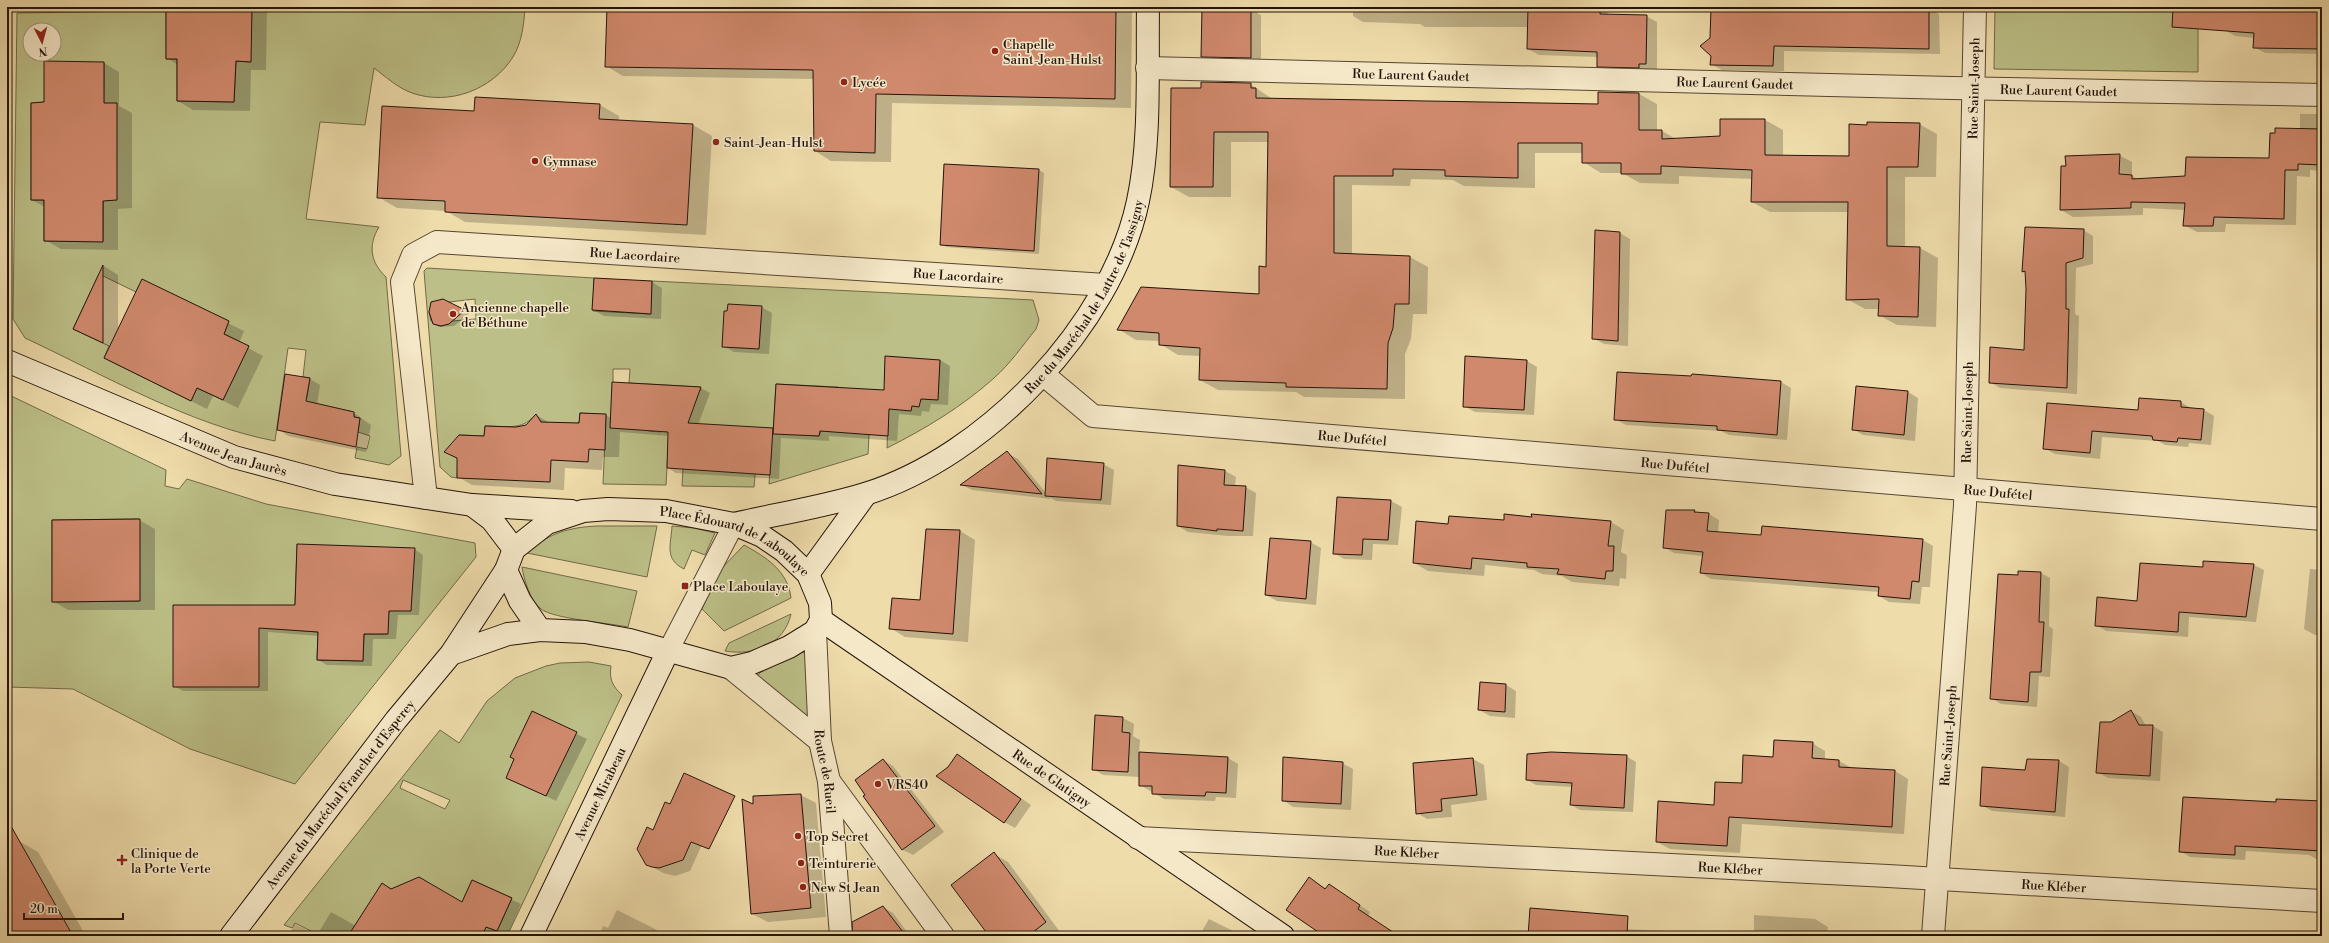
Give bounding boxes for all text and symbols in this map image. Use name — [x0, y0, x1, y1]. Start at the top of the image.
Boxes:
north arrow — [22, 22, 62, 62]
place label: Chapelle Saint-Jean-Hulst — [1003, 37, 1103, 68]
street label: Rue Saint-Joseph — [1965, 37, 1983, 139]
text: N — [38, 44, 48, 58]
marker: Chapelle Saint-Jean-Hulst — [990, 46, 1000, 56]
street label: Rue Laurent Gaudet — [1352, 66, 1470, 85]
street label: Rue Laurent Gaudet — [1676, 74, 1794, 93]
place label: Lycée — [852, 75, 886, 91]
marker: Lycée — [839, 77, 849, 87]
street label: Rue Laurent Gaudet — [2000, 82, 2118, 100]
place label: Saint-Jean-Hulst — [724, 135, 824, 151]
marker: Saint-Jean-Hulst — [711, 137, 721, 147]
place label: Gymnase — [543, 154, 597, 170]
marker: Gymnase — [530, 156, 540, 166]
street label: Rue du Maréchal de Lattre de Tassigny — [1022, 198, 1147, 397]
street label: Rue Lacordaire — [589, 245, 681, 267]
street label: Rue Lacordaire — [912, 266, 1004, 287]
place label: Ancienne chapelle de Béthune — [460, 300, 569, 331]
marker: Ancienne chapelle de Béthune — [448, 309, 458, 319]
street label: Rue Saint-Joseph — [1959, 361, 1977, 463]
street label: Avenue Jean Jaurès — [177, 428, 289, 480]
street label: Rue Dufétel — [1317, 428, 1387, 450]
street label: Rue Dufétel — [1640, 455, 1710, 477]
street label: Rue Dufétel — [1963, 482, 2033, 504]
street label: Place Édouard de Laboulaye — [659, 504, 813, 580]
place label: Place Laboulaye — [693, 579, 789, 595]
marker: Place Laboulaye — [680, 581, 690, 591]
street label: Rue Saint-Joseph — [1937, 684, 1961, 787]
street label: Avenue du Maréchal Franchet d'Esperey — [262, 696, 419, 893]
street label: Route de Rueil — [810, 729, 838, 814]
street label: Avenue Mirabeau — [571, 744, 630, 844]
street label: Rue de Glatigny — [1009, 746, 1095, 812]
place label: VRS40 — [885, 777, 928, 793]
marker: VRS40 — [873, 779, 883, 789]
place label: Top Secret — [806, 829, 869, 845]
marker: Top Secret — [793, 831, 803, 841]
street label: Rue Kléber — [1374, 843, 1440, 862]
place label: Clinique de la Porte Verte — [131, 846, 211, 877]
marker: Clinique de la Porte Verte — [116, 854, 128, 866]
place label: Teinturerie — [809, 856, 877, 872]
marker: Teinturerie — [796, 858, 806, 868]
street label: Rue Kléber — [1697, 859, 1764, 879]
street label: Rue Kléber — [2021, 877, 2087, 896]
place label: New St Jean — [811, 880, 880, 896]
marker: New St Jean — [798, 882, 808, 892]
scale bar — [24, 895, 123, 921]
text: 20 m — [30, 902, 58, 917]

